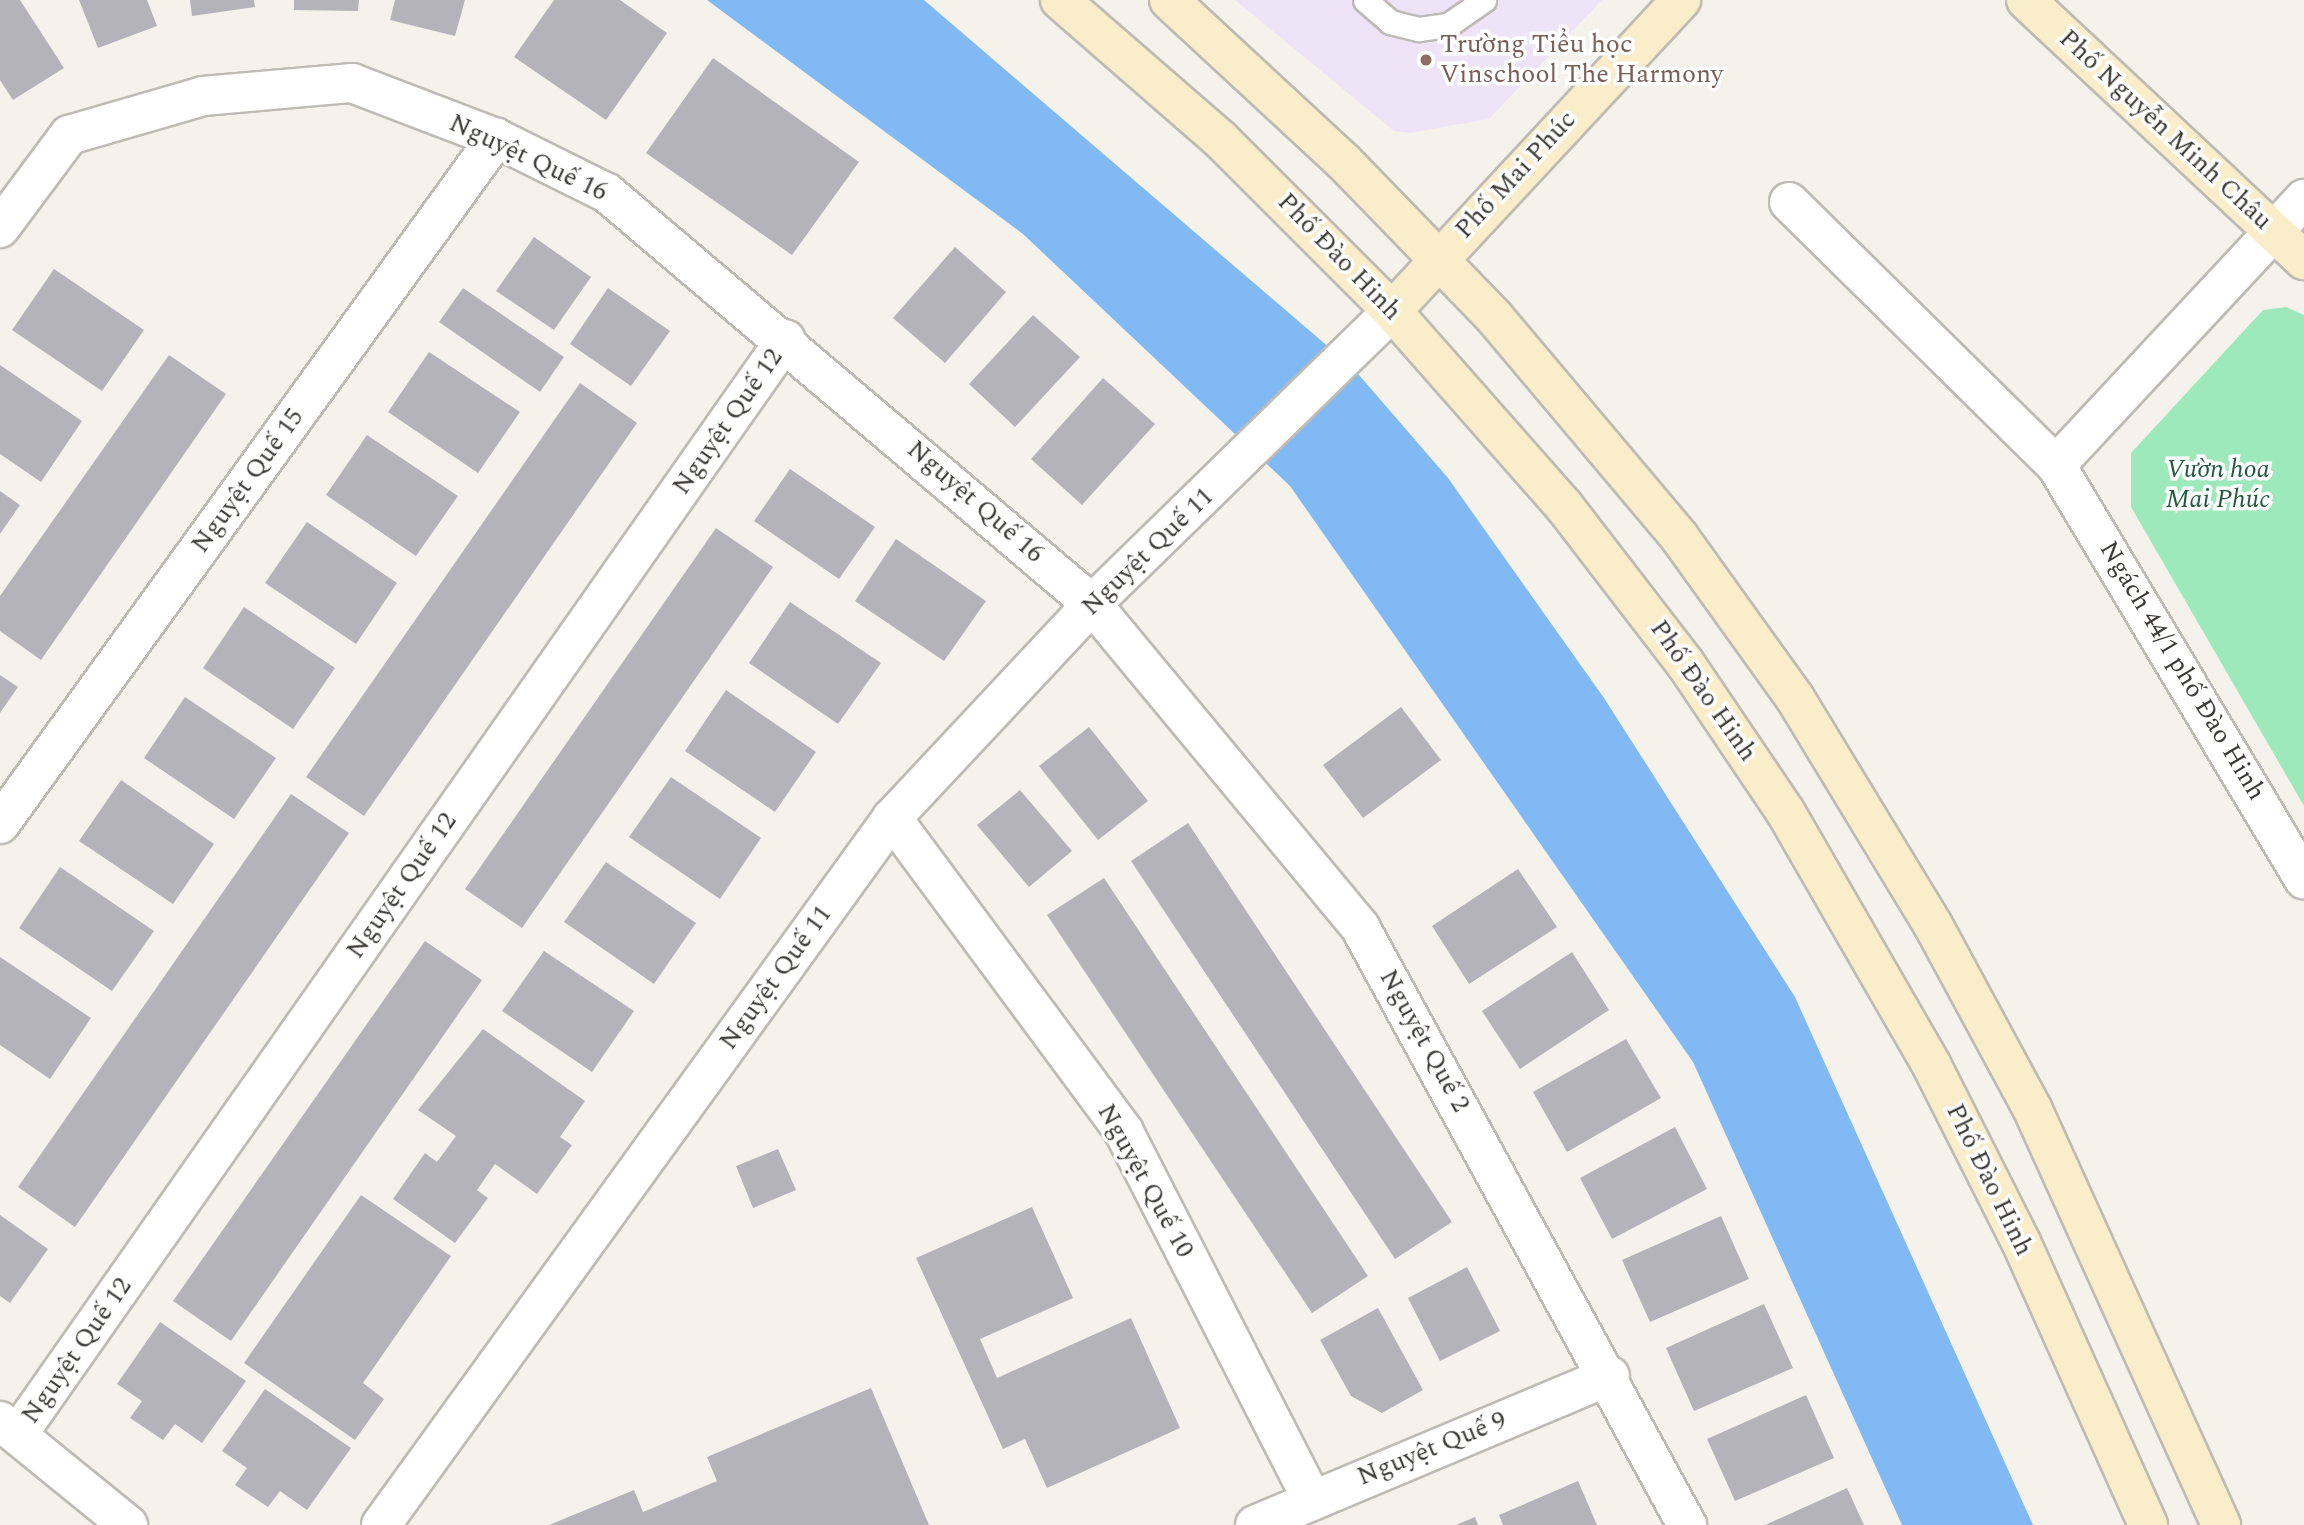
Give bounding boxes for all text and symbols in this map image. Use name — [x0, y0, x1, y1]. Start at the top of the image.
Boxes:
street label: Phố Nguyễn Minh Châu — [2052, 23, 2278, 237]
place label: Trường Tiểu học Vinschool The Harmony — [1440, 29, 1723, 90]
marker: Trường Tiểu học Vinschool The Harmony — [1418, 52, 1434, 68]
street label: Phố Mai Phúc — [1449, 105, 1583, 245]
street label: Nguyệt Quế 16 — [444, 108, 612, 208]
street label: Phố Đào Hinh — [1270, 187, 1408, 327]
street label: Nguyệt Quế 12 — [666, 343, 790, 501]
street label: Nguyệt Quế 15 — [185, 403, 311, 559]
street label: Nguyệt Quế 16 — [900, 434, 1050, 570]
park label: Vườn hoa Mai Phúc — [2166, 454, 2270, 516]
street label: Nguyệt Quế 11 — [1076, 481, 1220, 623]
street label: Ngách 44/1 phố Đào Hinh — [2092, 536, 2272, 806]
street label: Phố Đào Hinh — [1643, 614, 1763, 768]
street label: Nguyệt Quế 12 — [340, 807, 464, 965]
street label: Nguyệt Quế 11 — [713, 900, 839, 1056]
street label: Nguyệt Quế 2 — [1372, 964, 1476, 1118]
street label: Nguyệt Quế 10 — [1090, 1099, 1200, 1263]
street label: Phố Đào Hinh — [1939, 1099, 2039, 1261]
street label: Nguyệt Quế 12 — [15, 1272, 139, 1430]
street label: Nguyệt Quế 9 — [1353, 1405, 1511, 1493]

